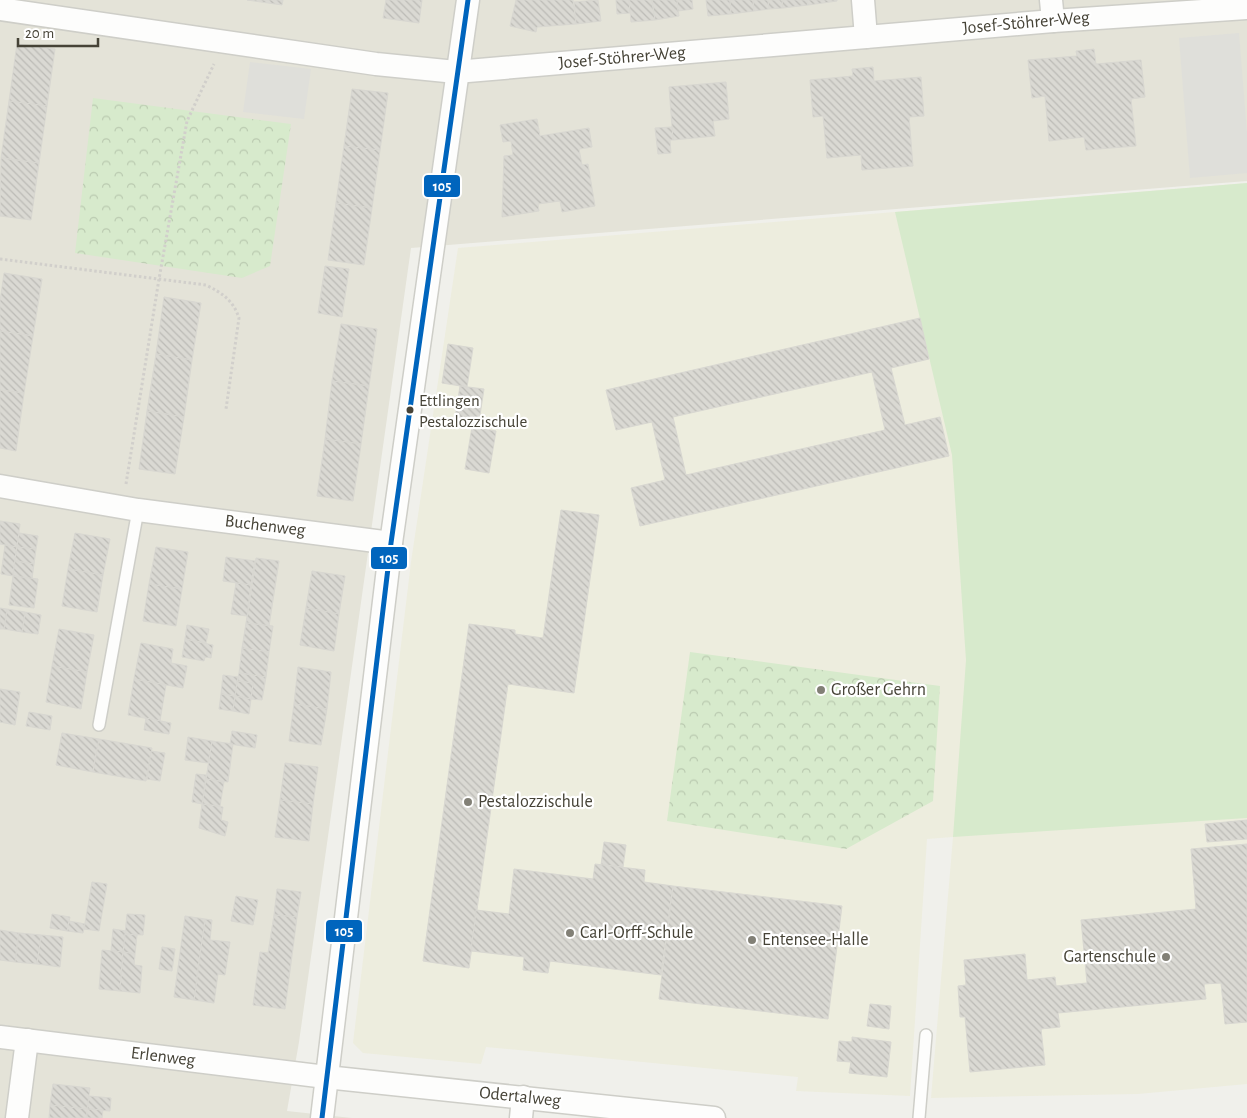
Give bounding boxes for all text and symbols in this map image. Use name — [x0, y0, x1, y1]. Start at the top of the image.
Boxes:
street label: Josef-Stöhrer-Weg — [962, 8, 1091, 38]
scale bar — [18, 15, 98, 47]
text: 20 m — [25, 26, 54, 41]
street label: Josef-Stöhrer-Weg — [558, 43, 687, 73]
line badge: 105 — [423, 174, 461, 198]
text: 105 — [433, 180, 451, 194]
place label: Ettlingen Pestalozzischule — [419, 392, 528, 430]
marker: Ettlingen Pestalozzischule — [405, 405, 415, 415]
street label: Buchenweg — [224, 512, 307, 540]
line badge: 105 — [370, 546, 408, 570]
text: 105 — [380, 552, 398, 566]
place label: Großer Gehrn — [831, 681, 926, 699]
marker: Großer Gehrn — [815, 684, 827, 696]
place label: Pestalozzischule — [478, 793, 593, 811]
marker: Pestalozzischule — [462, 796, 474, 808]
line badge: 105 — [325, 919, 363, 943]
place label: Carl-Orff-Schule — [580, 924, 693, 942]
text: 105 — [335, 925, 353, 939]
marker: Carl-Orff-Schule — [564, 927, 576, 939]
place label: Entensee-Halle — [762, 931, 869, 949]
marker: Entensee-Halle — [746, 934, 758, 946]
place label: Gartenschule — [1063, 948, 1156, 966]
marker: Gartenschule — [1160, 951, 1172, 963]
street label: Erlenweg — [130, 1044, 196, 1070]
street label: Odertalweg — [478, 1084, 562, 1110]

